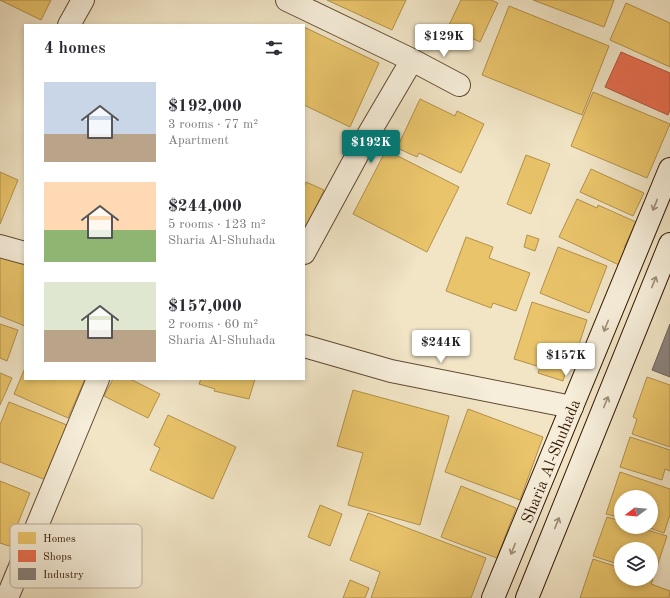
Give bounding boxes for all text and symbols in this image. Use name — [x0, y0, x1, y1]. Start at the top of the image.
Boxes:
pin: $129K — [416, 24, 472, 58]
text: $129K — [424, 30, 464, 43]
icon: filters — [263, 37, 285, 59]
text: 4 homes — [44, 40, 106, 57]
icon: home — [76, 98, 124, 146]
text: $192,000 — [168, 98, 242, 115]
text: 3 rooms · 77 m² — [168, 118, 258, 131]
pin: $192K — [343, 130, 399, 164]
text: Apartment — [168, 134, 229, 147]
text: $192K — [351, 136, 391, 149]
icon: home — [76, 198, 124, 246]
text: $244,000 — [168, 198, 242, 215]
one-way arrow — [651, 199, 658, 211]
text: 5 rooms · 123 m² — [168, 218, 266, 231]
text: Sharia Al-Shuhada — [168, 234, 275, 247]
one-way arrow — [651, 276, 659, 288]
icon: home — [76, 298, 124, 346]
text: $157,000 — [168, 298, 242, 315]
text: 2 rooms · 60 m² — [168, 318, 258, 331]
one-way arrow — [601, 319, 609, 331]
pin: $244K — [413, 330, 469, 364]
text: Sharia Al-Shuhada — [168, 334, 275, 347]
text: $244K — [421, 336, 461, 349]
pin: $157K — [538, 343, 594, 377]
text: $157K — [546, 349, 586, 362]
one-way arrow — [602, 396, 610, 408]
street label: Sharia Al-Shuhada — [520, 397, 584, 526]
north arrow — [614, 490, 658, 534]
map controls — [614, 490, 658, 586]
one-way arrow — [553, 517, 561, 529]
legend — [10, 524, 142, 588]
text: Homes — [43, 534, 76, 545]
button: layers — [614, 542, 658, 586]
one-way arrow — [509, 543, 517, 555]
text: Shops — [43, 552, 72, 563]
text: Industry — [43, 570, 84, 581]

